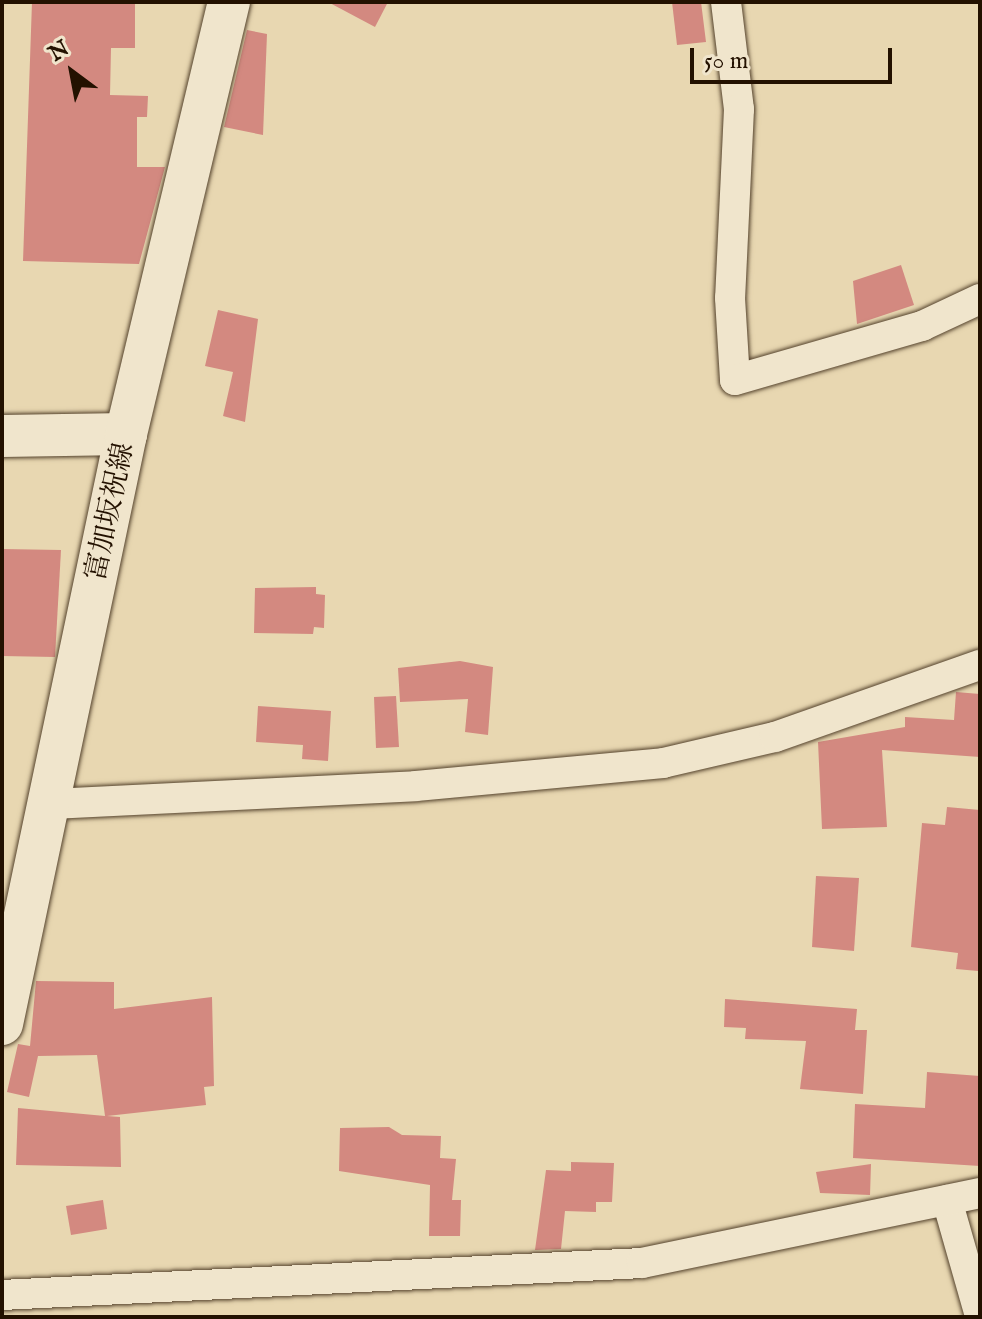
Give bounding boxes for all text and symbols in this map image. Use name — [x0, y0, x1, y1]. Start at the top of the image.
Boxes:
north arrow — [32, 32, 112, 112]
scale bar — [694, 32, 896, 82]
text: N — [44, 35, 75, 69]
text: 50 m — [704, 46, 748, 77]
street label: 富加坂祝線 — [80, 440, 142, 584]

